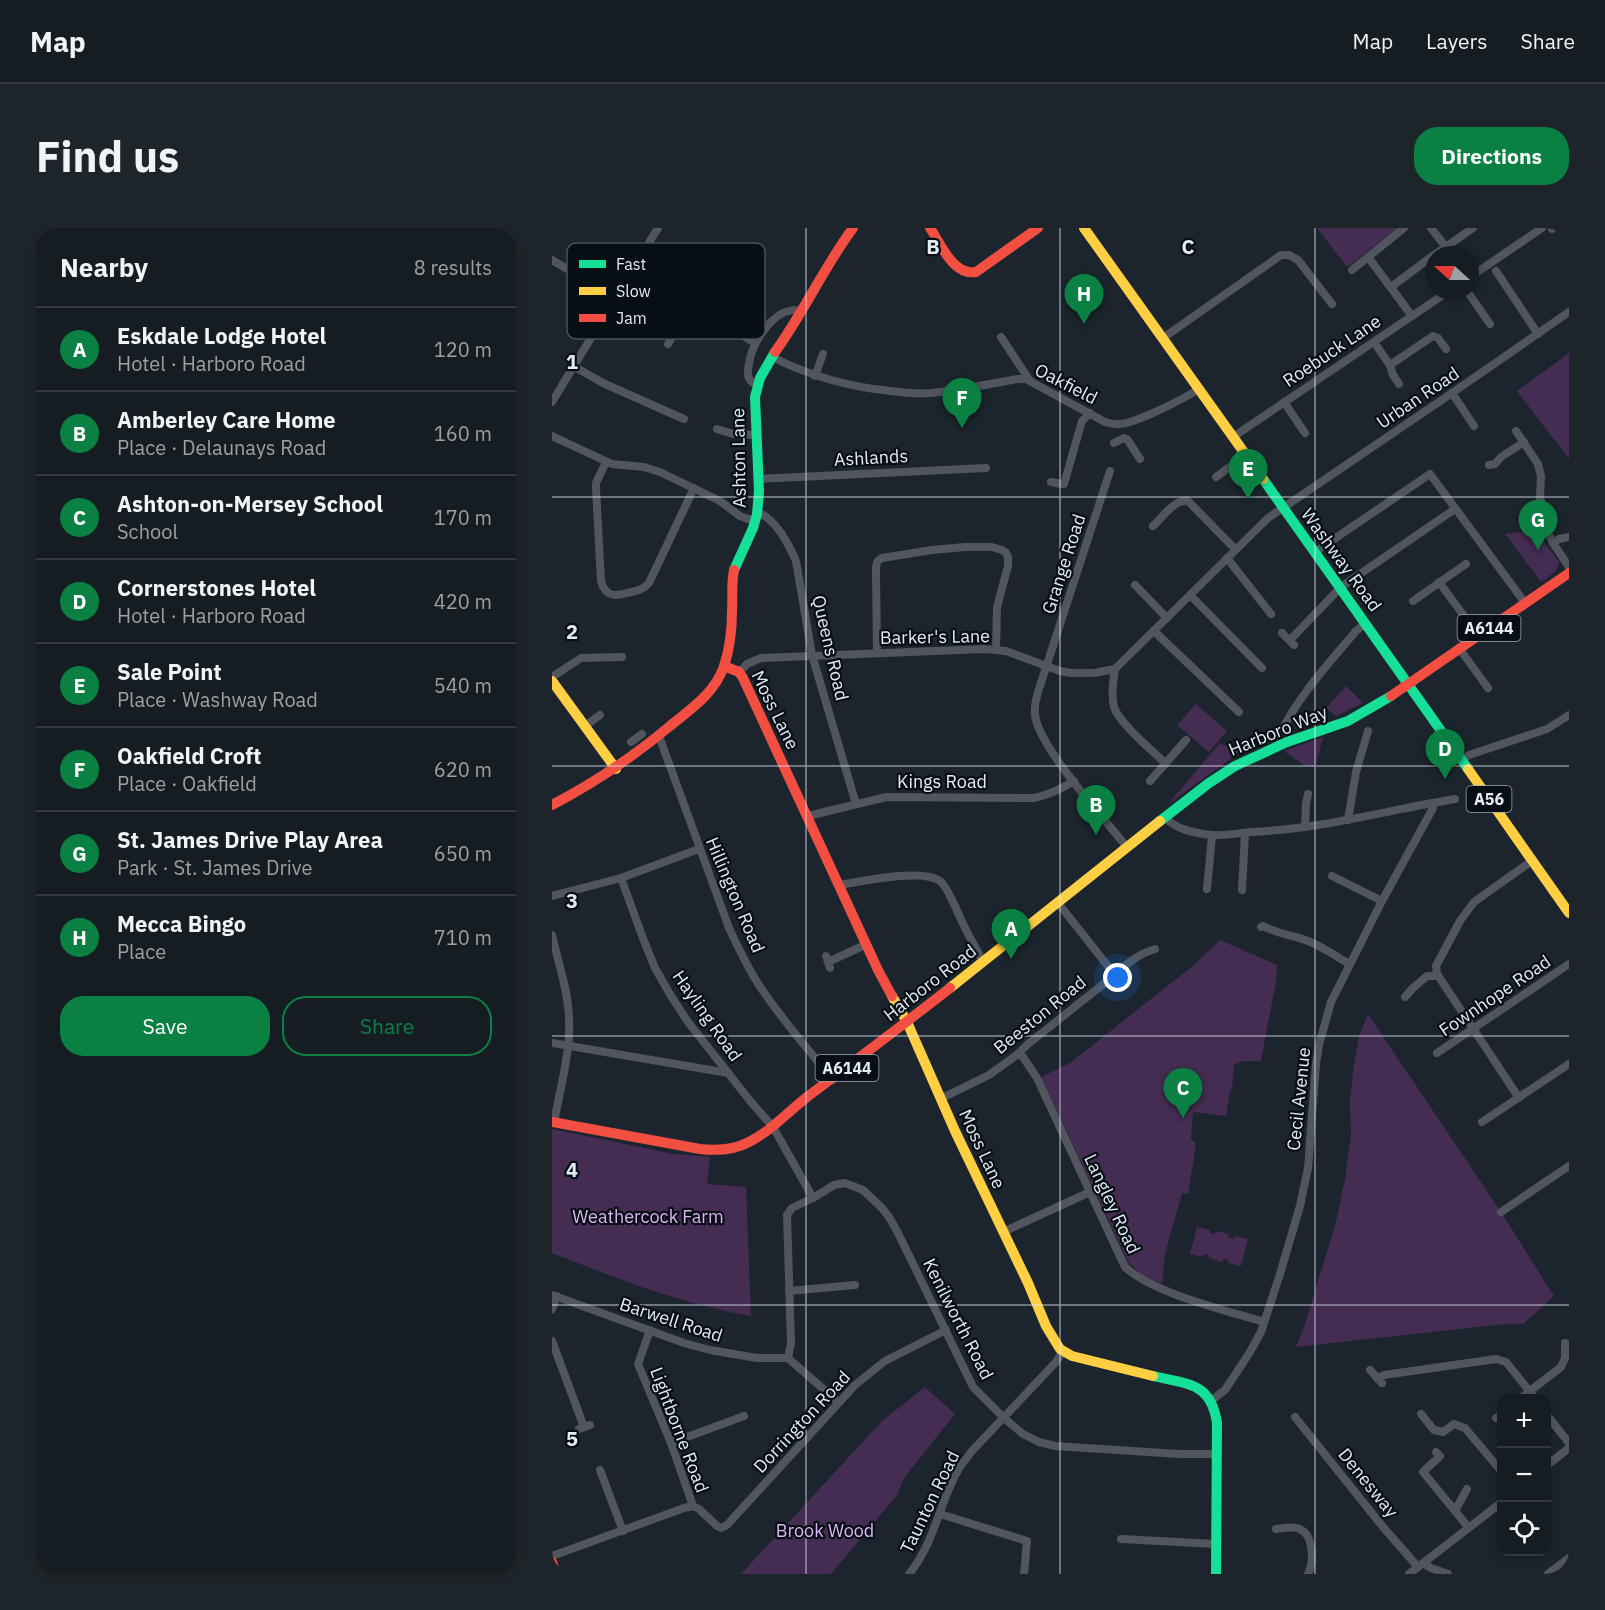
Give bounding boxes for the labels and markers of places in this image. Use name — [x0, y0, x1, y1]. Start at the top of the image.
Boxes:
pin: H — [1064, 274, 1104, 324]
pin: F — [942, 378, 982, 428]
pin: E — [1228, 450, 1268, 499]
pin: G — [1518, 500, 1558, 550]
pin: D — [1426, 730, 1464, 779]
pin: B — [1076, 786, 1116, 835]
pin: A — [992, 910, 1030, 959]
pin: C — [1164, 1068, 1202, 1118]

